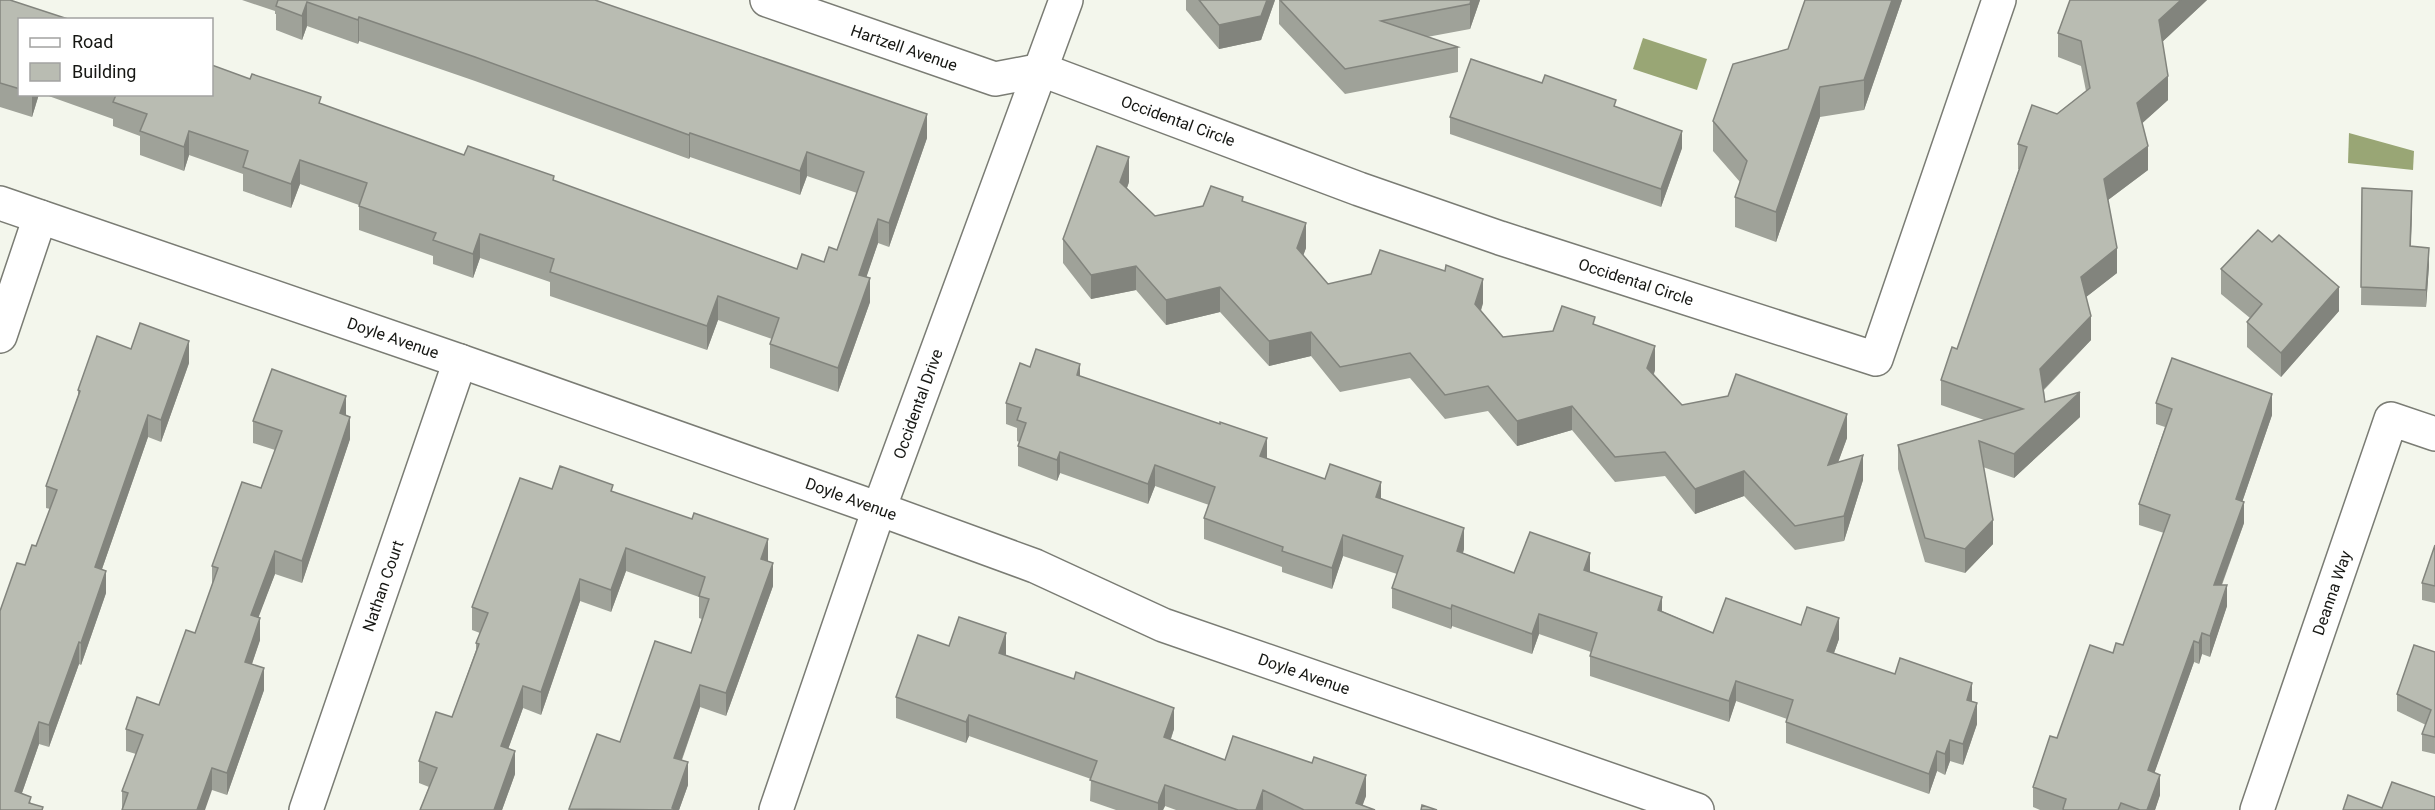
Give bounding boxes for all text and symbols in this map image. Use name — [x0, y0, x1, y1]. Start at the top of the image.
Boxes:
legend — [18, 18, 213, 96]
street label: Hartzell Avenue — [848, 21, 960, 75]
text: Road — [72, 31, 113, 52]
text: Building — [72, 61, 136, 82]
street label: Occidental Circle — [1118, 92, 1238, 150]
street label: Occidental Circle — [1576, 254, 1696, 310]
street label: Doyle Avenue — [345, 313, 441, 363]
street label: Occidental Drive — [889, 346, 947, 462]
street label: Doyle Avenue — [803, 474, 899, 524]
street label: Nathan Court — [359, 538, 407, 634]
street label: Deanna Way — [2309, 548, 2355, 638]
street label: Doyle Avenue — [1256, 649, 1352, 699]

